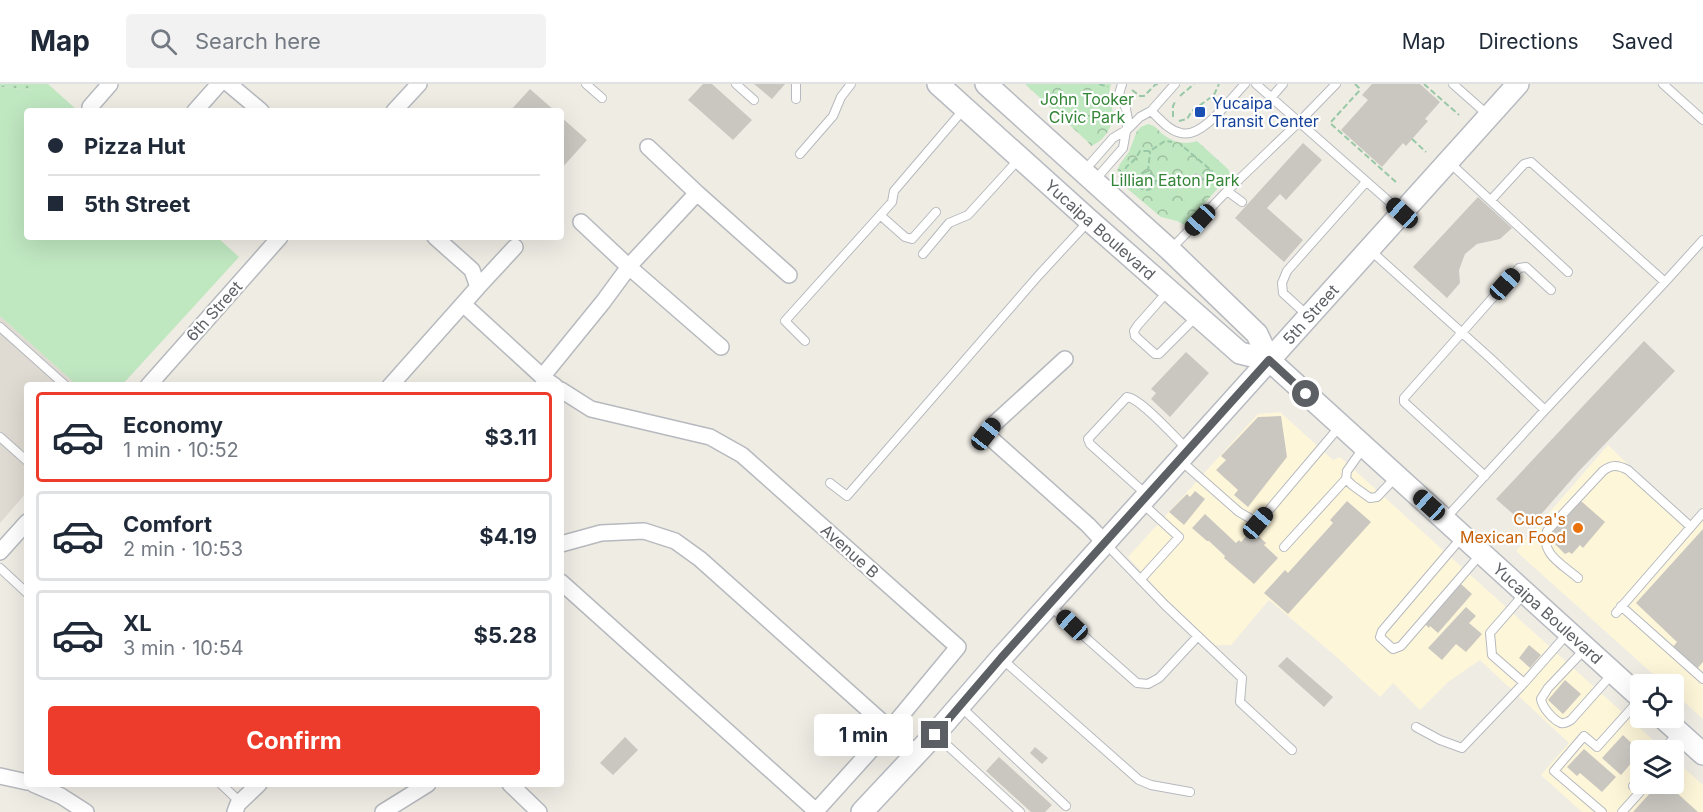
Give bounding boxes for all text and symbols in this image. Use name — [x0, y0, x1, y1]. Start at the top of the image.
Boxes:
search box — [126, 14, 546, 68]
text: Map — [30, 24, 90, 58]
icon: search — [147, 25, 180, 58]
text: Search here — [195, 28, 321, 54]
text: Map — [1402, 29, 1445, 54]
text: Directions — [1478, 29, 1579, 54]
text: Saved — [1612, 29, 1673, 54]
park label: John Tooker Civic Park — [1040, 89, 1134, 127]
place label: Yucaipa Transit Center — [1212, 93, 1319, 131]
marker: Yucaipa Transit Center — [1193, 105, 1207, 119]
text: Pizza Hut — [84, 133, 186, 159]
park label: Lillian Eaton Park — [1111, 170, 1240, 190]
street label: Yucaipa Boulevard — [1041, 175, 1160, 284]
text: 5th Street — [84, 191, 190, 217]
car — [1383, 194, 1421, 232]
car — [1181, 201, 1219, 239]
car — [1486, 265, 1524, 303]
street label: 6th Street — [182, 277, 246, 345]
street label: 5th Street — [1278, 280, 1343, 349]
route start — [1292, 380, 1319, 407]
icon: car — [51, 410, 105, 464]
text: Economy — [123, 412, 223, 438]
car — [968, 414, 1004, 454]
text: $3.11 — [485, 424, 537, 450]
text: 1 min · 10:52 — [123, 438, 239, 462]
car — [1410, 486, 1448, 524]
car — [1240, 503, 1276, 543]
icon: car — [51, 509, 105, 563]
place label: Cuca's Mexican Food — [1460, 509, 1566, 547]
text: Comfort — [123, 511, 212, 537]
street label: Avenue B — [817, 520, 883, 582]
marker: Cuca's Mexican Food — [1571, 521, 1585, 535]
text: $4.19 — [479, 523, 537, 549]
text: 2 min · 10:53 — [123, 537, 243, 561]
street label: Yucaipa Boulevard — [1489, 558, 1607, 668]
car — [1053, 606, 1091, 644]
icon: car — [51, 608, 105, 662]
text: XL — [123, 610, 152, 636]
text: $5.28 — [474, 622, 537, 648]
text: 3 min · 10:54 — [123, 636, 244, 660]
map controls — [1630, 674, 1684, 794]
button: locate — [1630, 674, 1684, 728]
button: Confirm — [48, 706, 540, 775]
callout: 1 min — [815, 714, 914, 756]
route end — [921, 721, 948, 748]
text: 1 min — [839, 723, 888, 747]
button: layers — [1630, 740, 1684, 794]

